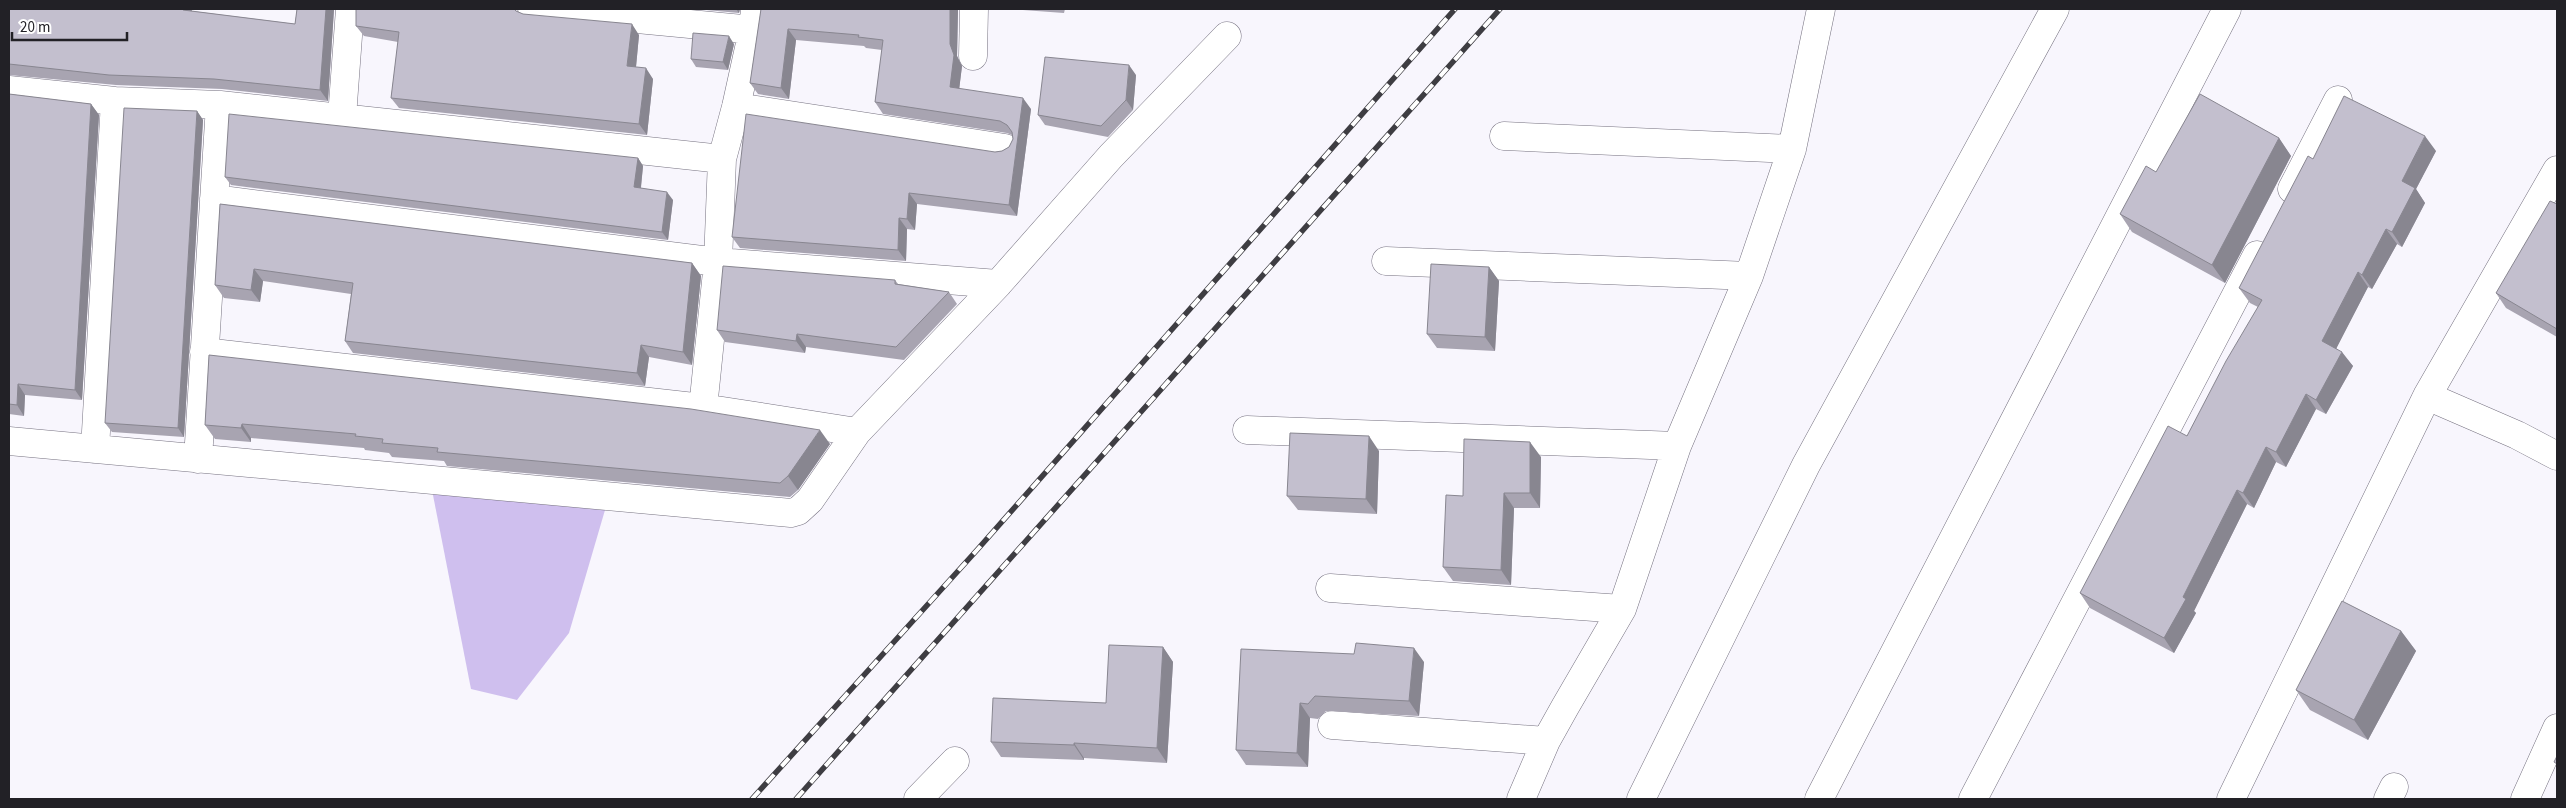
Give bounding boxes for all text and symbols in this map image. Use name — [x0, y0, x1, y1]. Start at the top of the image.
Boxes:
scale bar — [12, 10, 128, 42]
text: 20 m — [20, 17, 50, 38]

